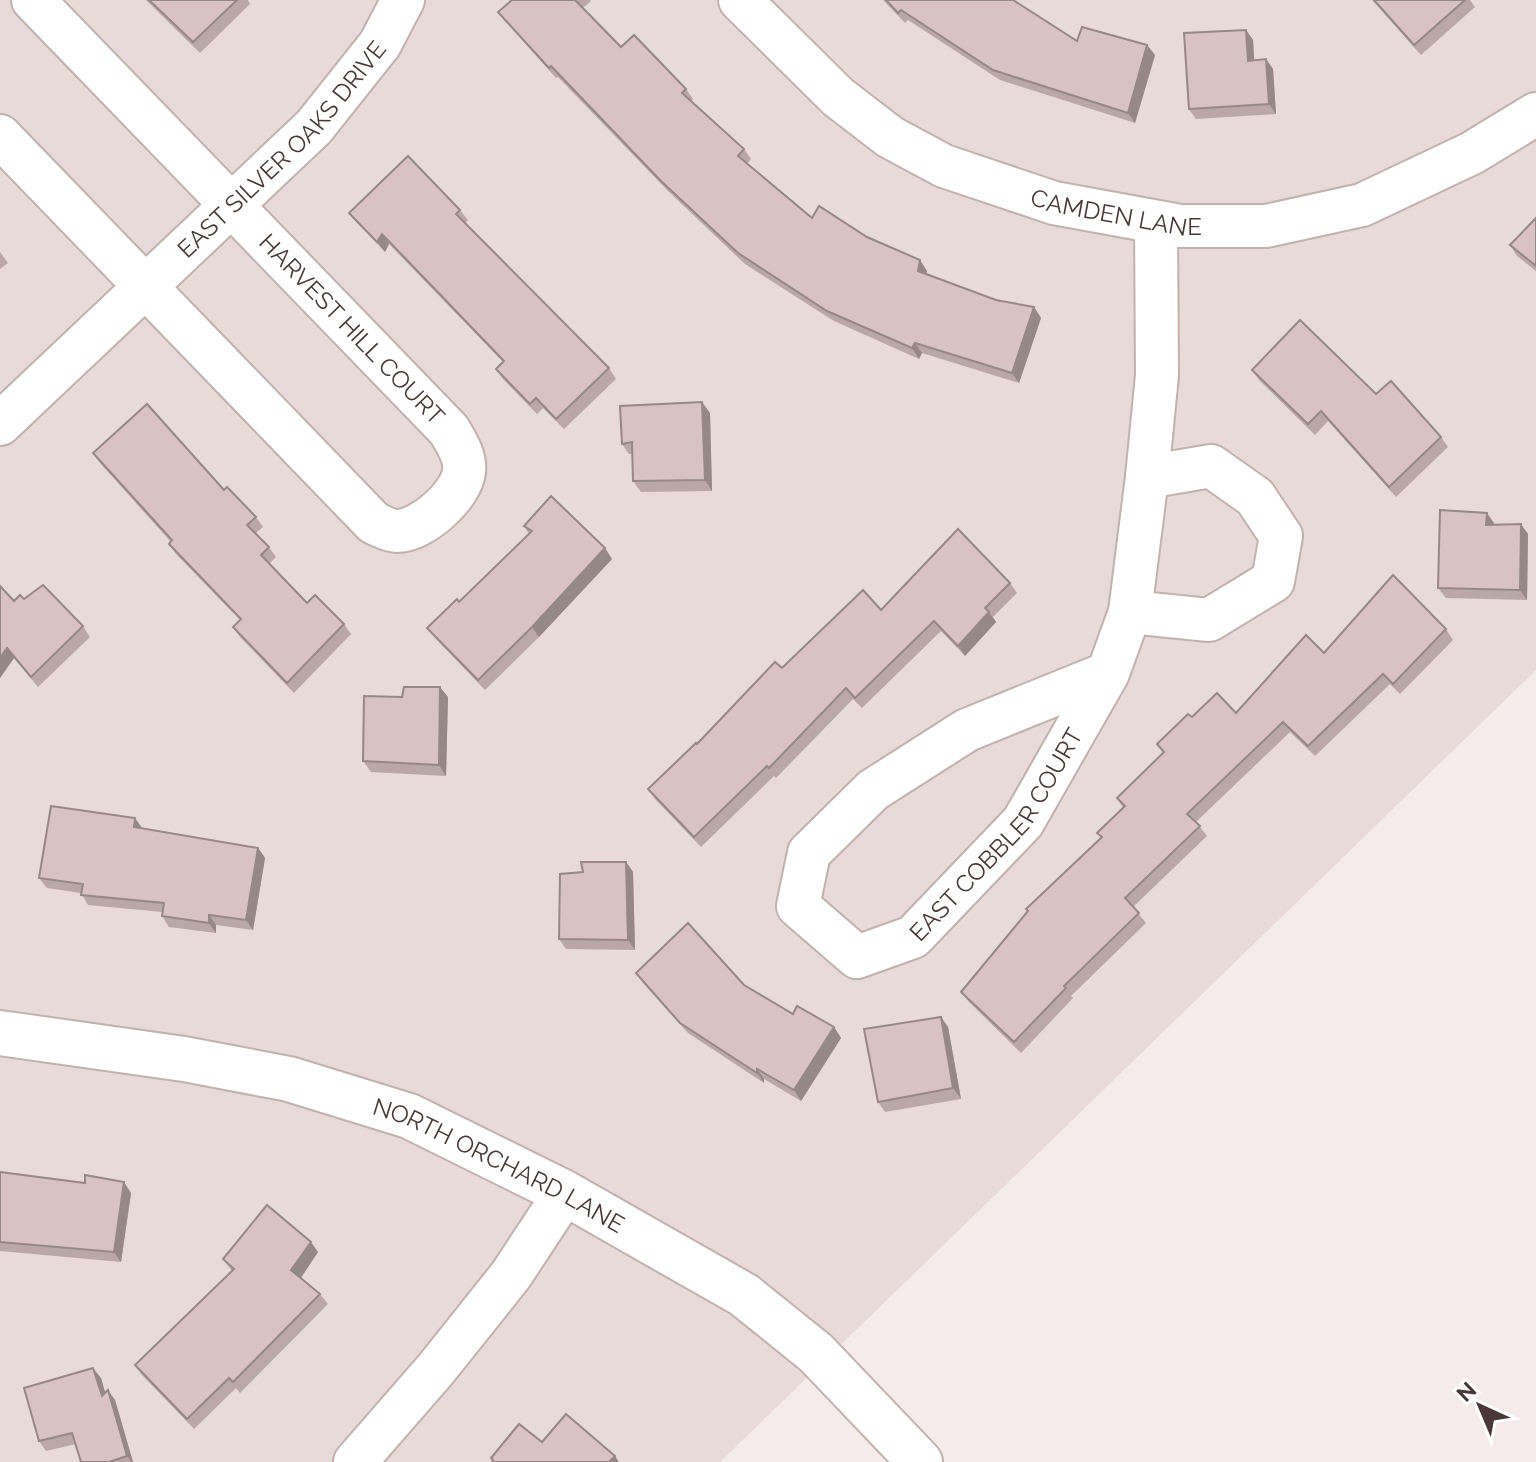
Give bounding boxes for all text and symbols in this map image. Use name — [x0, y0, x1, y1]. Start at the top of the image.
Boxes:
street label: EAST SILVER OAKS DRIVE — [171, 35, 392, 263]
street label: CAMDEN LANE — [1027, 182, 1202, 242]
street label: HARVEST HILL COURT — [253, 228, 451, 431]
street label: EAST COBBLER COURT — [903, 722, 1088, 946]
street label: NORTH ORCHARD LANE — [370, 1091, 630, 1238]
north arrow — [1440, 1366, 1520, 1446]
text: N — [1451, 1376, 1481, 1407]

